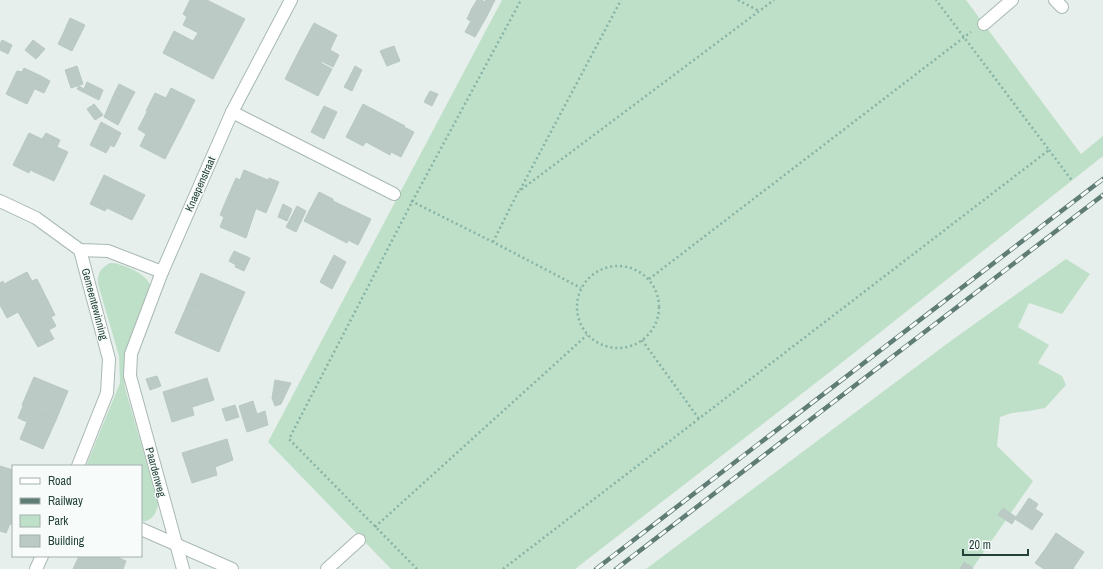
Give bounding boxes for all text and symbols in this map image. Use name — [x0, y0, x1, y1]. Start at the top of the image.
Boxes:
street label: Knaepenstraat — [182, 154, 219, 214]
street label: Gemeentewinning — [79, 267, 111, 341]
street label: Paardenweg — [143, 446, 169, 498]
legend — [12, 465, 142, 557]
text: Road — [48, 473, 72, 489]
text: Railway — [48, 493, 83, 509]
text: Park — [48, 513, 68, 529]
scale bar — [963, 531, 1028, 557]
text: Building — [48, 533, 85, 549]
text: 20 m — [969, 537, 991, 553]

